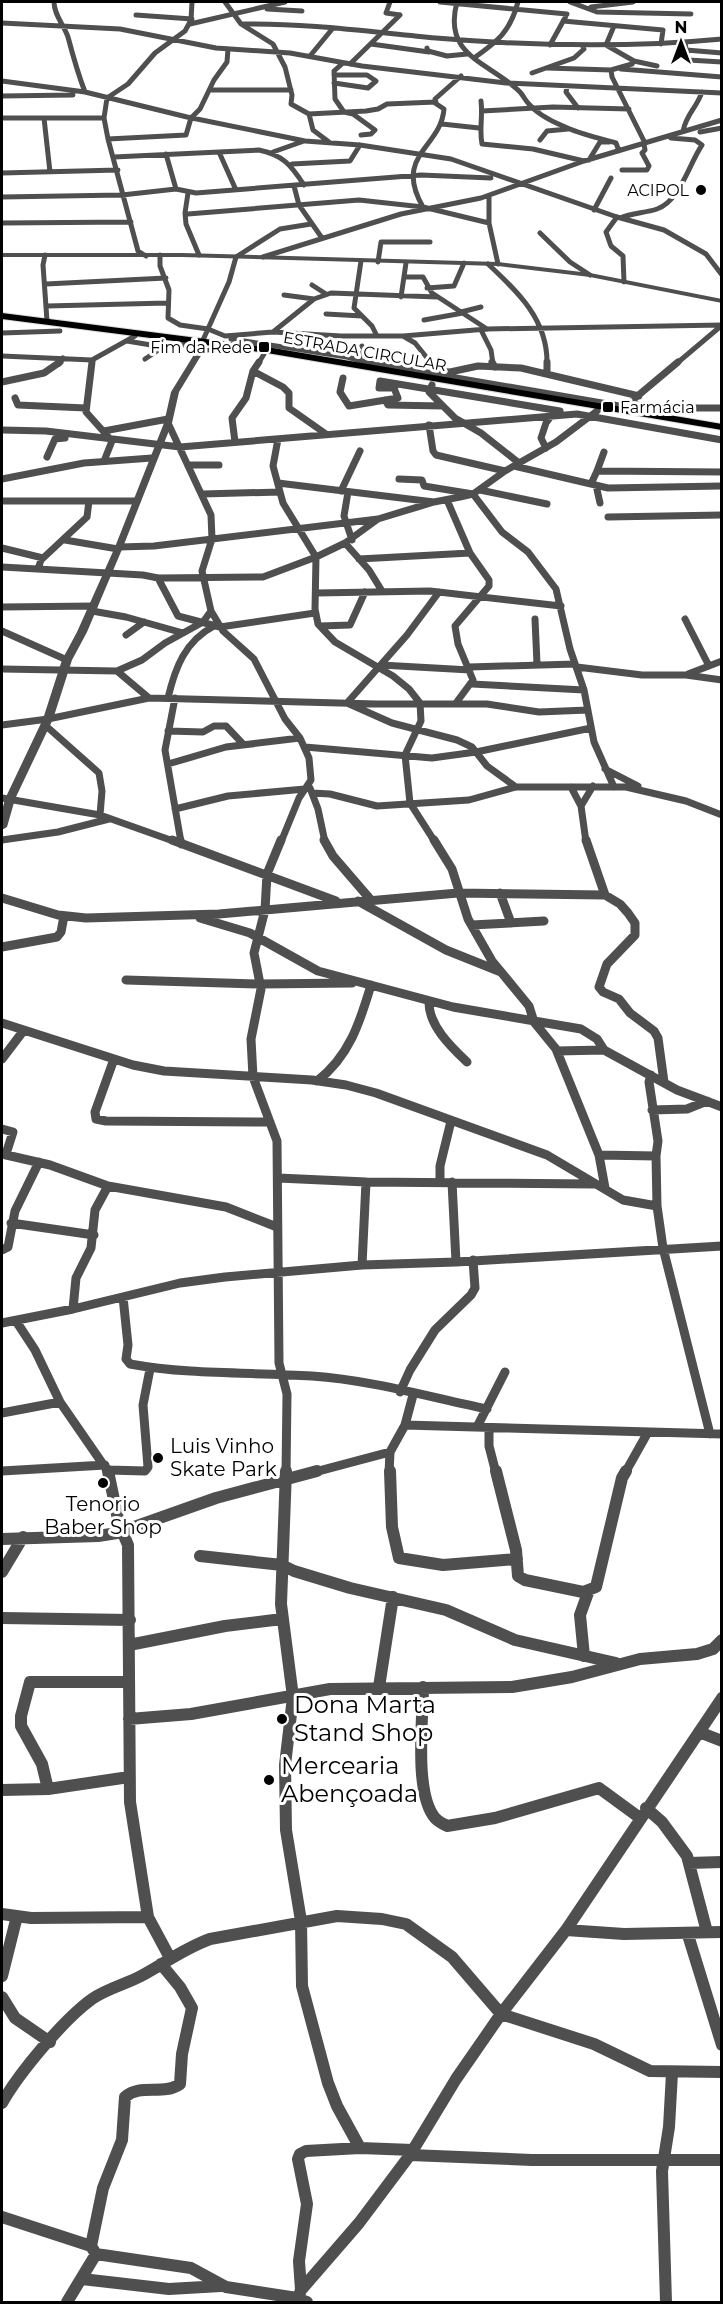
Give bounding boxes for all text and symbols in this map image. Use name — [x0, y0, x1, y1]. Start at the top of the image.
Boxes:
north arrow — [651, 12, 711, 72]
text: N — [675, 18, 687, 37]
place label: ACIPOL — [627, 181, 690, 200]
marker: ACIPOL — [694, 183, 708, 197]
street label: ESTRADA CIRCULAR — [282, 328, 448, 375]
place label: Fim da Rede — [150, 338, 252, 357]
marker: Fim da Rede — [257, 340, 271, 354]
place label: Farmácia — [620, 398, 695, 417]
marker: Farmácia — [601, 400, 615, 414]
place label: Luis Vinho Skate Park — [170, 1434, 277, 1481]
marker: Luis Vinho Skate Park — [151, 1451, 165, 1465]
marker: Tenorio Baber Shop — [96, 1476, 110, 1490]
place label: Tenorio Baber Shop — [44, 1492, 162, 1539]
place label: Dona Marta Stand Shop — [294, 1690, 436, 1747]
marker: Dona Marta Stand Shop — [275, 1712, 289, 1726]
place label: Mercearia Abençoada — [281, 1751, 418, 1808]
marker: Mercearia Abençoada — [262, 1773, 276, 1787]

